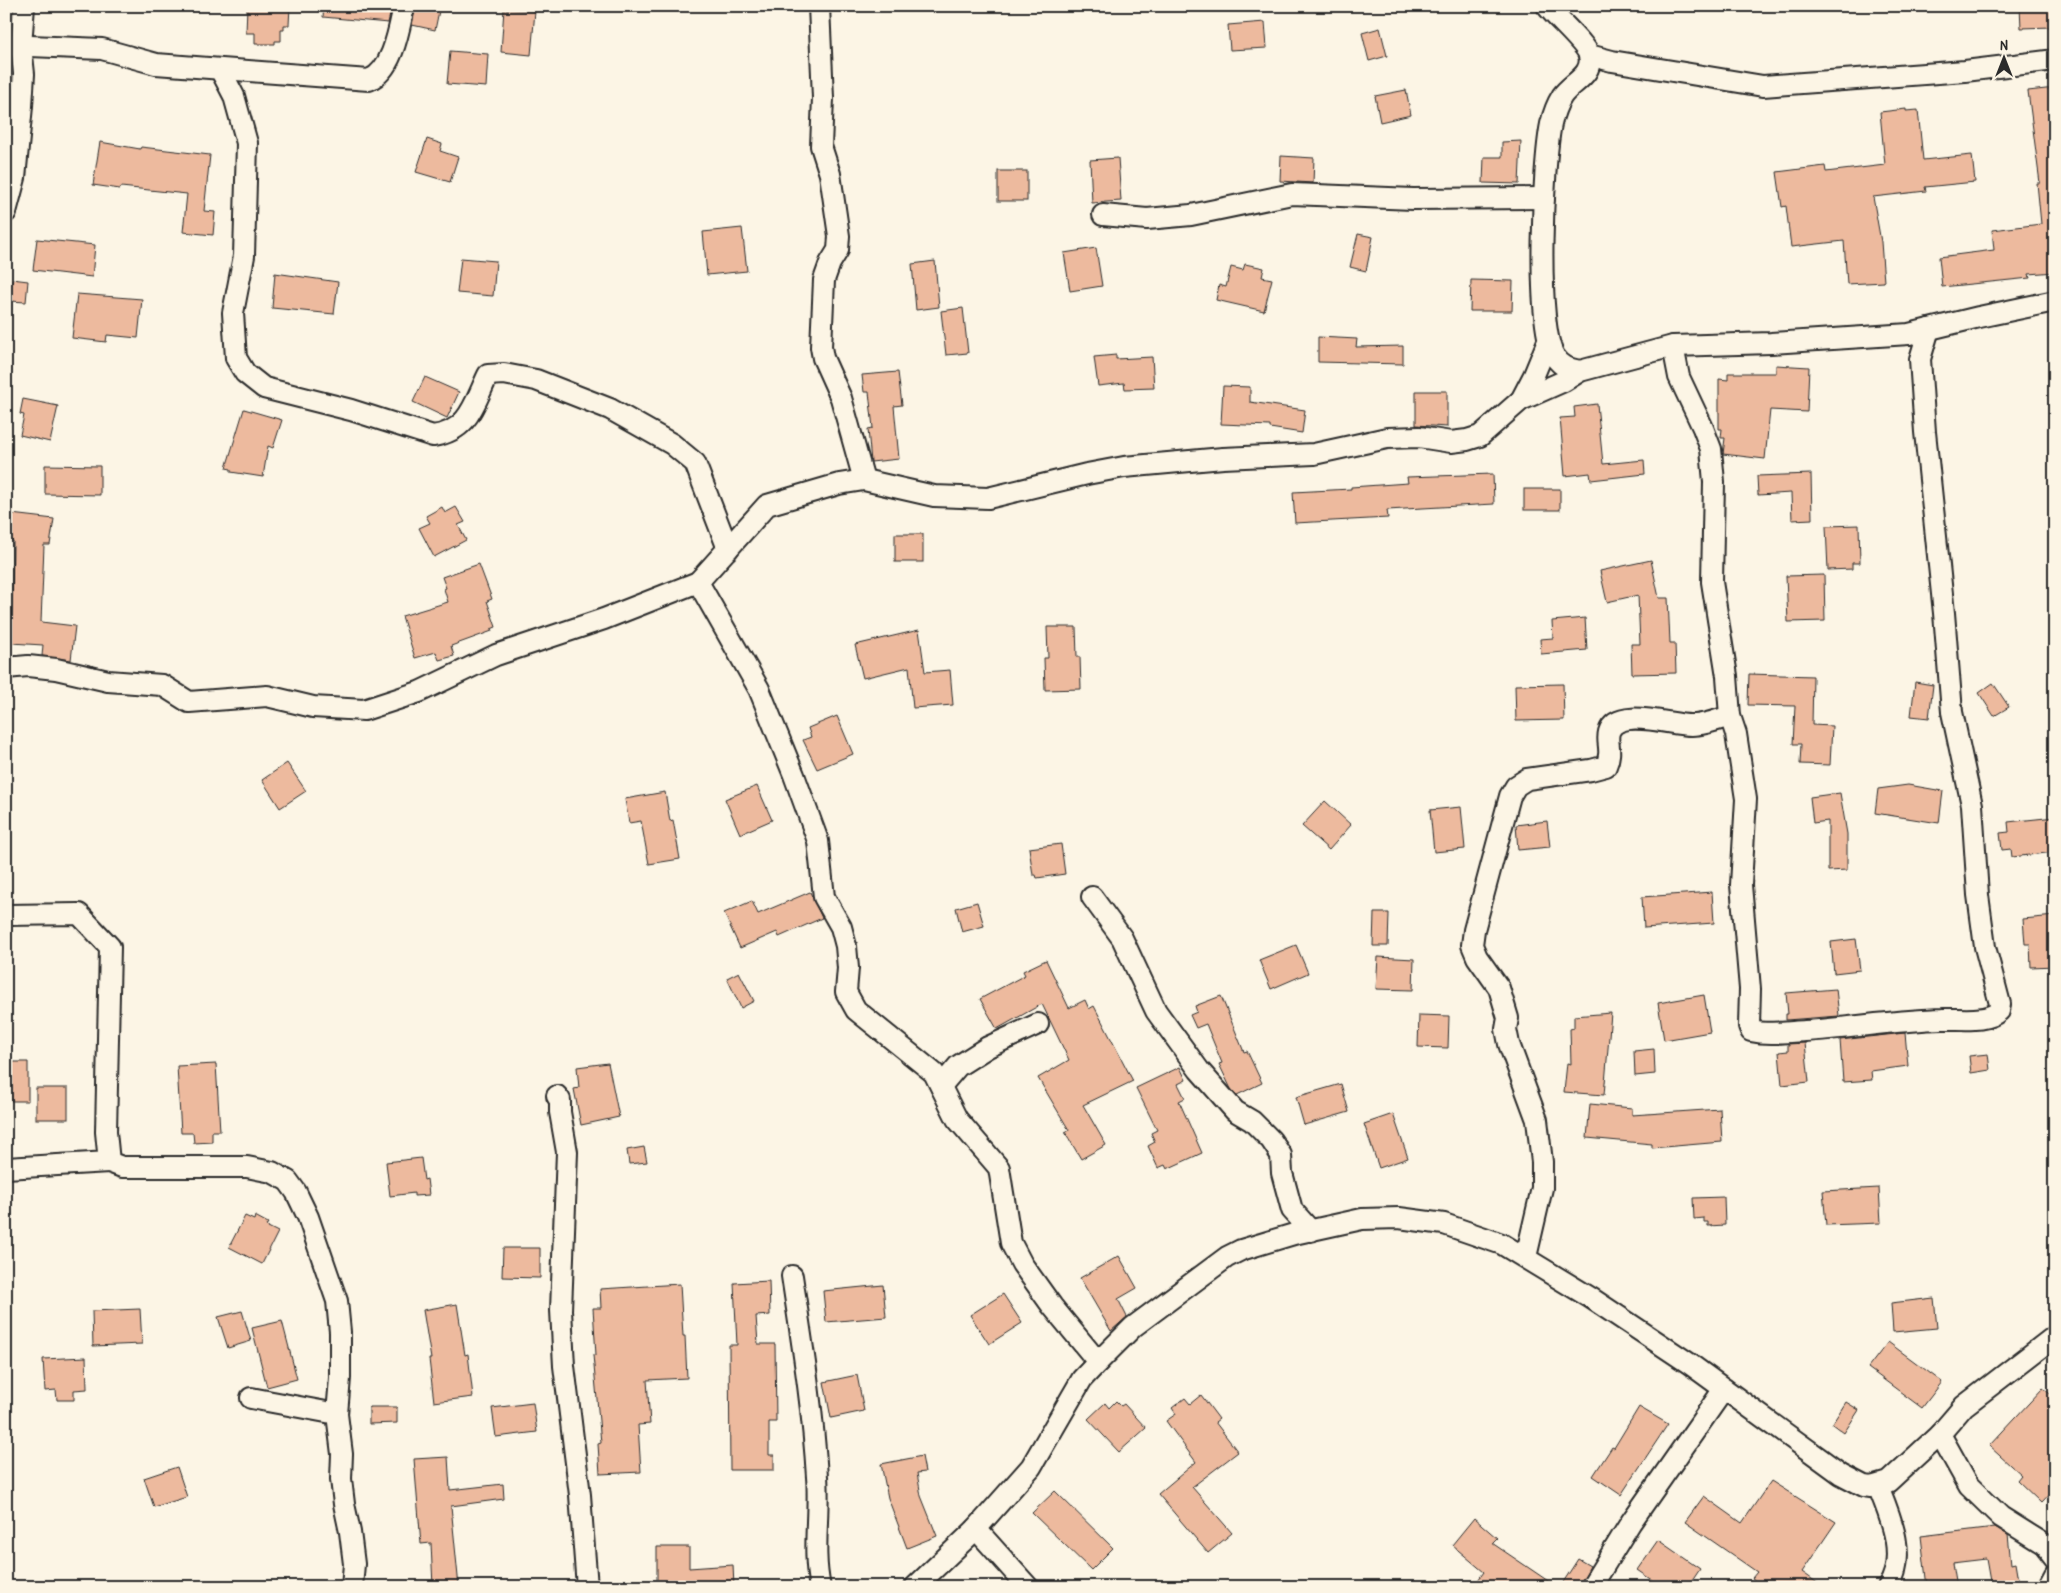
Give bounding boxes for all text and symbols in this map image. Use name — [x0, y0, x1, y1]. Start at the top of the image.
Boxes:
north arrow — [1978, 32, 2028, 82]
text: N — [2000, 35, 2008, 54]

